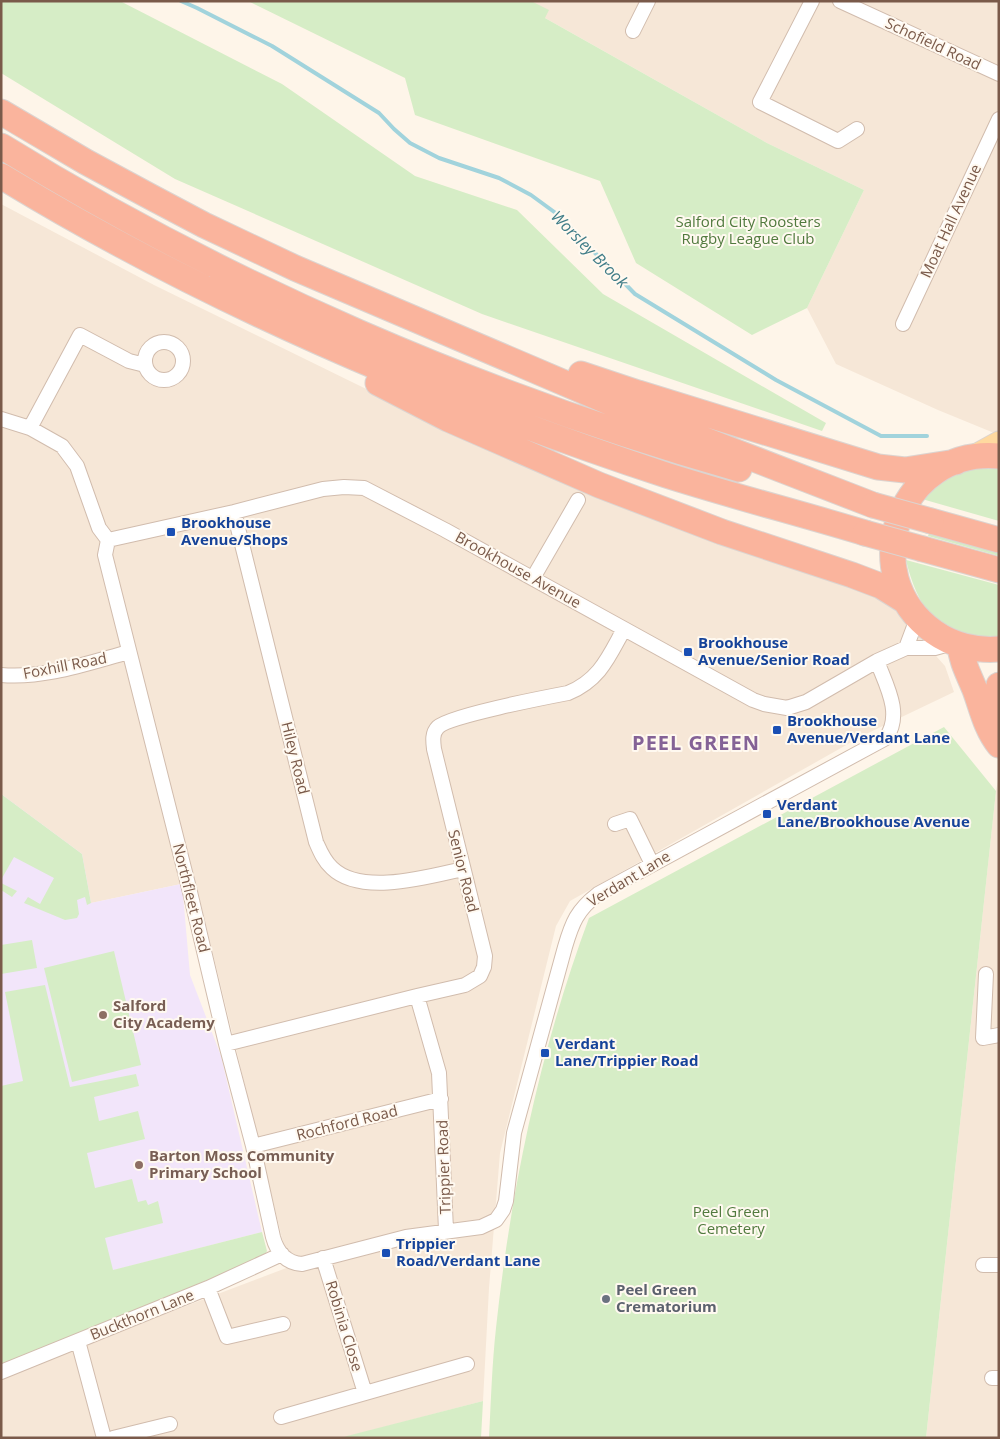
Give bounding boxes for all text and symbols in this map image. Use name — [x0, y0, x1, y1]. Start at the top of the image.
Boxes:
street label: Schofield Road — [882, 12, 985, 74]
street label: Moat Hall Avenue — [915, 161, 985, 281]
water label: Worsley Brook — [546, 205, 634, 293]
park label: Salford City Roosters Rugby League Club — [675, 211, 821, 248]
place label: Brookhouse Avenue/Shops — [181, 512, 288, 549]
marker: Brookhouse Avenue/Shops — [165, 526, 177, 538]
street label: Brookhouse Avenue — [452, 526, 585, 612]
place label: Brookhouse Avenue/Senior Road — [698, 632, 850, 669]
marker: Brookhouse Avenue/Senior Road — [682, 646, 694, 658]
street label: Foxhill Road — [21, 647, 108, 683]
place label: Brookhouse Avenue/Verdant Lane — [787, 710, 950, 747]
street label: Hiley Road — [277, 719, 315, 796]
marker: Brookhouse Avenue/Verdant Lane — [771, 724, 783, 736]
district label: PEEL GREEN — [632, 729, 760, 756]
place label: Verdant Lane/Brookhouse Avenue — [777, 794, 970, 831]
marker: Verdant Lane/Brookhouse Avenue — [761, 808, 773, 820]
street label: Senior Road — [444, 827, 484, 914]
street label: Northfleet Road — [169, 841, 215, 954]
street label: Verdant Lane — [583, 846, 674, 911]
place label: Salford City Academy — [113, 995, 215, 1032]
marker: Salford City Academy — [97, 1009, 109, 1021]
place label: Verdant Lane/Trippier Road — [555, 1033, 698, 1070]
marker: Verdant Lane/Trippier Road — [539, 1047, 551, 1059]
street label: Rochford Road — [294, 1100, 400, 1144]
street label: Trippier Road — [431, 1119, 455, 1215]
place label: Barton Moss Community Primary School — [149, 1145, 335, 1182]
marker: Barton Moss Community Primary School — [133, 1159, 145, 1171]
park label: Peel Green Cemetery — [693, 1201, 769, 1238]
place label: Trippier Road/Verdant Lane — [396, 1233, 541, 1270]
marker: Trippier Road/Verdant Lane — [380, 1247, 392, 1259]
street label: Robinia Close — [322, 1278, 368, 1374]
place label: Peel Green Crematorium — [616, 1279, 717, 1316]
street label: Buckthorn Lane — [87, 1284, 197, 1344]
marker: Peel Green Crematorium — [600, 1293, 612, 1305]

